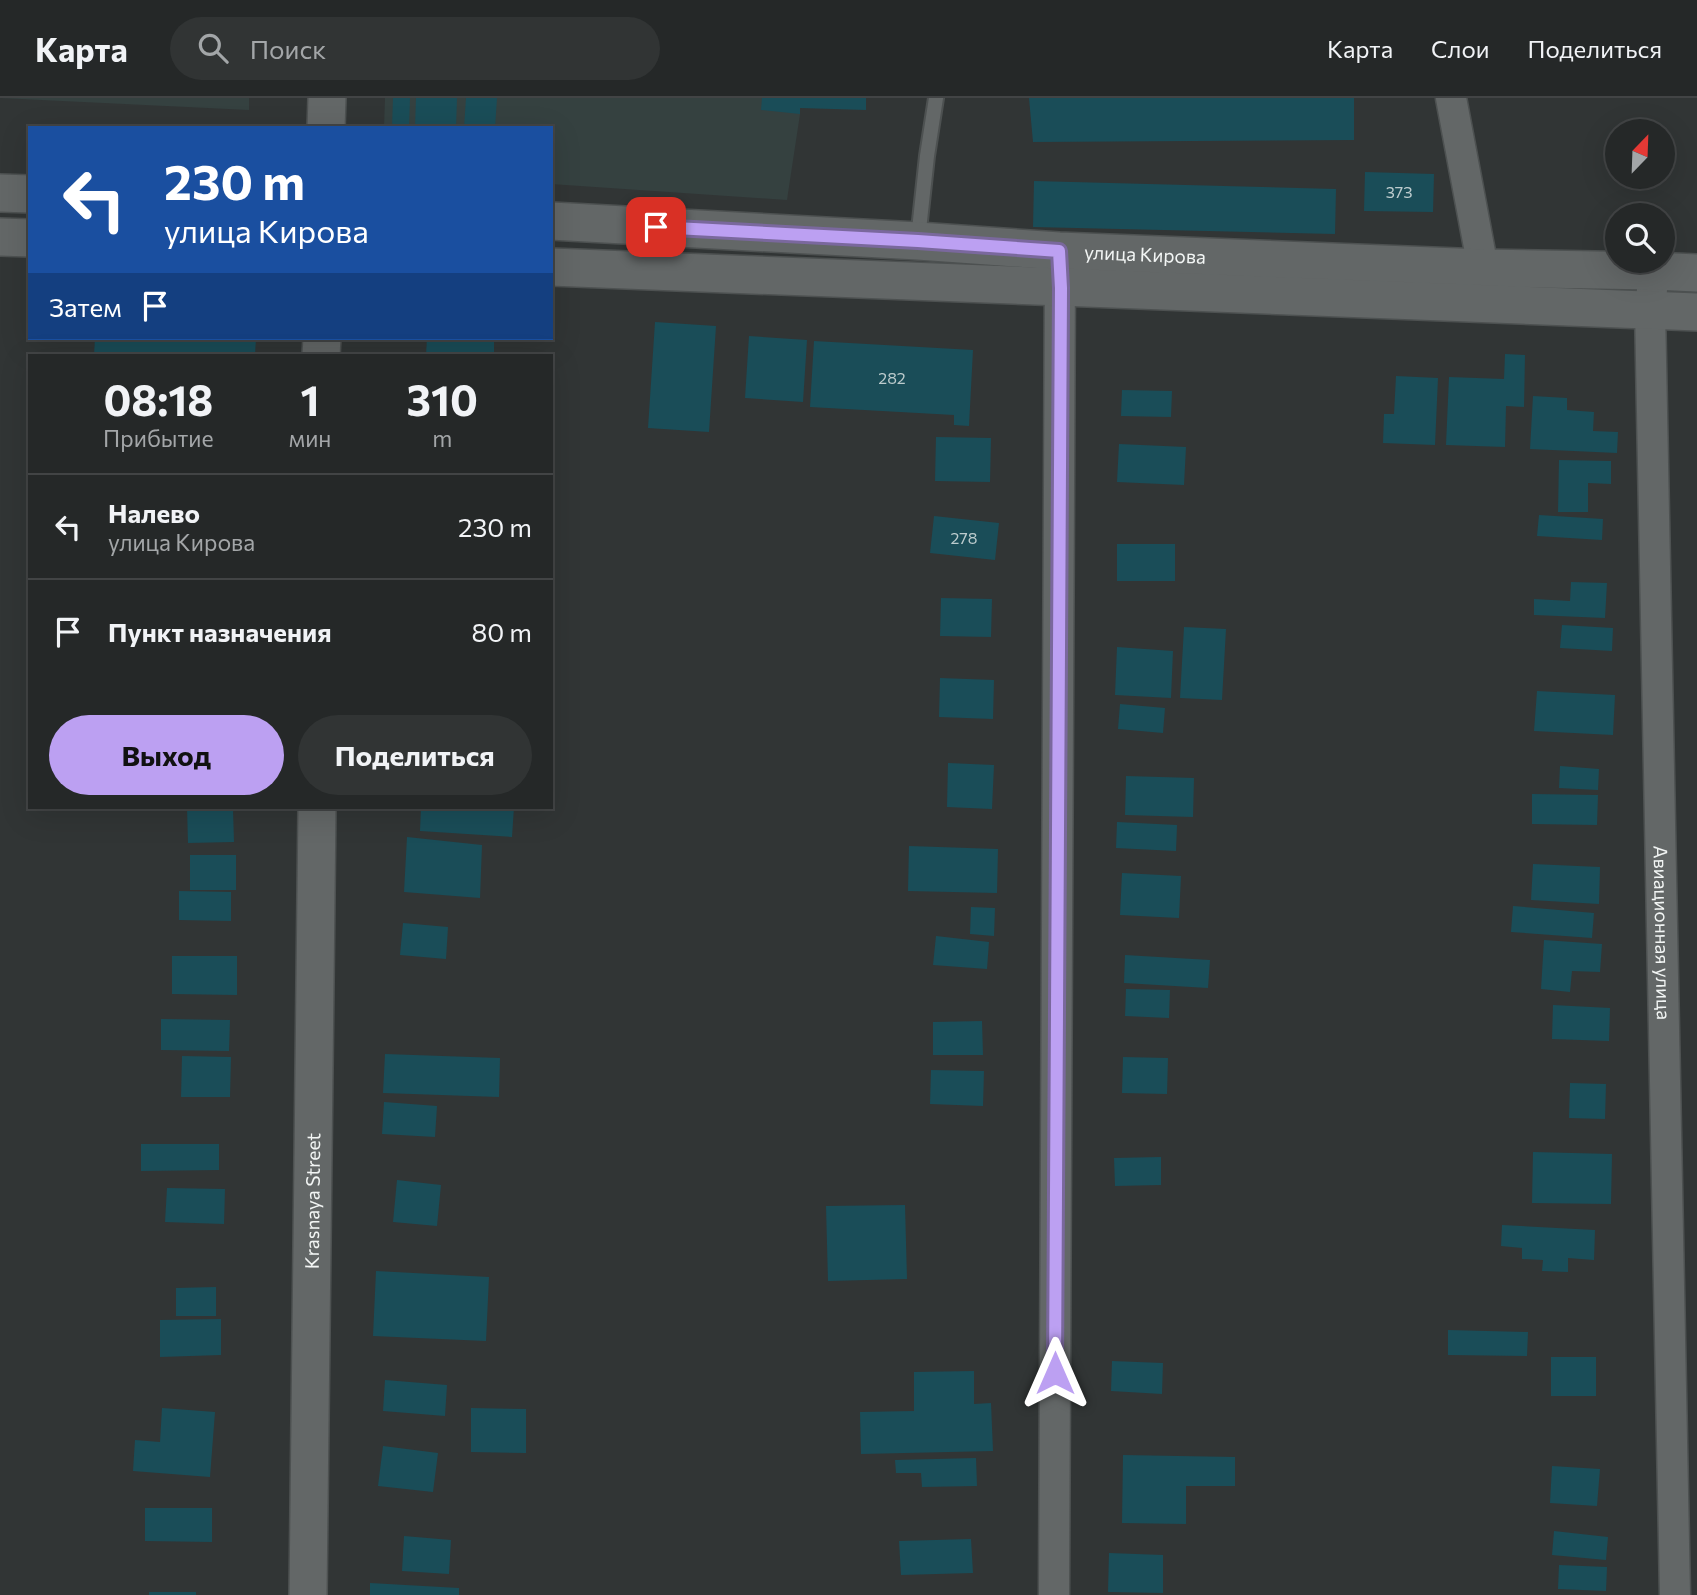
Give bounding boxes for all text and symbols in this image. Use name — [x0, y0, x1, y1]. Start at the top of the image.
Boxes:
search box — [170, 17, 660, 80]
text: Карта — [35, 28, 128, 69]
icon: search — [194, 29, 232, 67]
text: Поиск — [250, 33, 326, 64]
text: Карта — [1327, 34, 1393, 63]
text: Слои — [1431, 34, 1489, 63]
text: Поделиться — [1527, 34, 1662, 63]
north arrow — [1605, 119, 1675, 189]
map controls — [1605, 119, 1675, 273]
text: 230 m — [164, 150, 305, 210]
icon: left — [49, 154, 140, 245]
house number: 37З — [1386, 182, 1412, 201]
pin — [626, 197, 686, 257]
button: search — [1605, 203, 1675, 273]
icon: arrive — [637, 208, 675, 246]
text: улица Кирова — [164, 210, 369, 250]
street label: улица Кирова — [1084, 240, 1206, 268]
icon: arrive — [136, 287, 174, 325]
text: Затем — [49, 291, 122, 322]
house number: 282 — [878, 368, 906, 387]
text: 08:18 — [103, 373, 213, 425]
text: 1 — [301, 373, 320, 425]
text: 310 — [407, 373, 478, 425]
text: Прибытие — [103, 424, 214, 452]
text: мин — [289, 424, 331, 452]
text: m — [432, 424, 452, 452]
text: Налево — [108, 497, 200, 528]
icon: left — [49, 508, 87, 546]
text: 230 m — [458, 511, 532, 542]
text: улица Кирова — [108, 528, 255, 556]
house number: 278 — [951, 528, 977, 547]
icon: arrive — [49, 613, 87, 651]
text: Пункт назначения — [108, 616, 332, 647]
text: 80 m — [472, 616, 532, 647]
button: Выход — [49, 715, 284, 795]
button: Поделиться — [298, 715, 532, 795]
street label: Авиационная улица — [1649, 845, 1676, 1020]
street label: Krasnaya Street — [300, 1133, 324, 1269]
position arrow — [1018, 1336, 1092, 1410]

